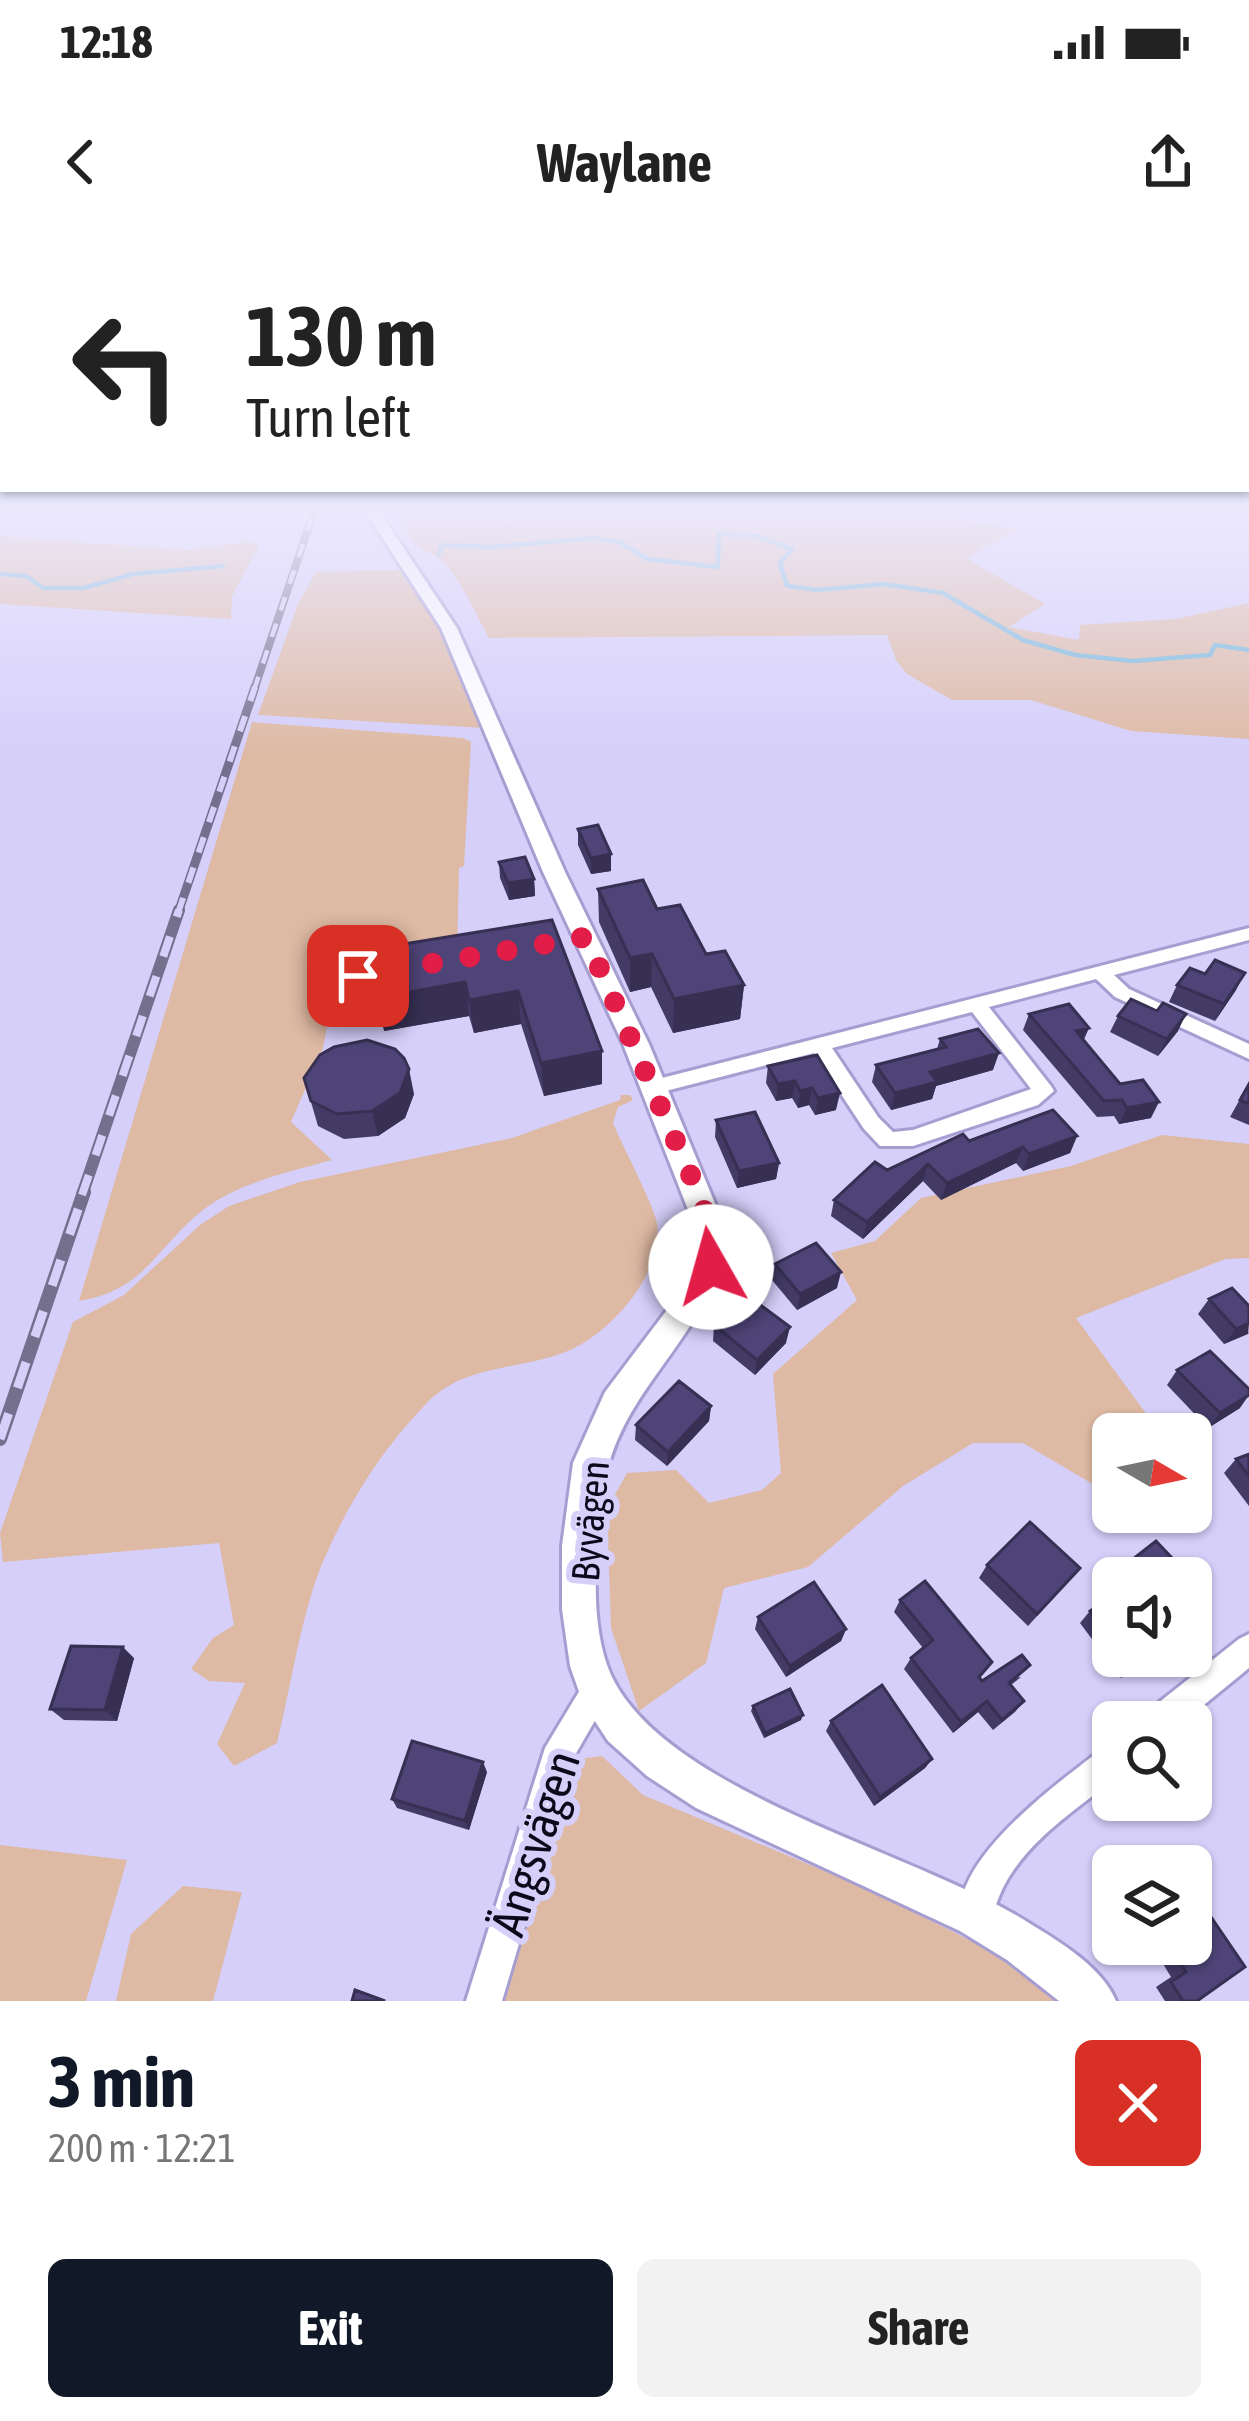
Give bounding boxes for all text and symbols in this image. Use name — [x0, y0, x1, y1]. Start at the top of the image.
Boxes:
text: 12:18 — [60, 16, 153, 68]
icon: back — [48, 129, 114, 195]
icon: share — [1135, 129, 1201, 195]
text: Waylane — [537, 132, 712, 193]
icon: left — [48, 288, 204, 444]
text: 130 m — [246, 288, 436, 384]
text: Turn left — [246, 387, 411, 448]
pin — [307, 925, 409, 1027]
icon: arrive — [325, 943, 391, 1009]
position arrow — [648, 1204, 774, 1330]
north arrow — [1092, 1413, 1212, 1533]
map controls — [1092, 1413, 1212, 1965]
street label: Byvägen — [563, 1459, 617, 1583]
button: sound — [1092, 1557, 1212, 1677]
button: search — [1092, 1701, 1212, 1821]
street label: Ängsvägen — [479, 1744, 590, 1942]
button: layers — [1092, 1845, 1212, 1965]
text: 3 min — [48, 2040, 195, 2122]
button: close — [1075, 2040, 1201, 2166]
text: 200 m · 12:21 — [48, 2126, 236, 2170]
button: Exit — [48, 2259, 613, 2397]
button: Share — [637, 2259, 1201, 2397]

